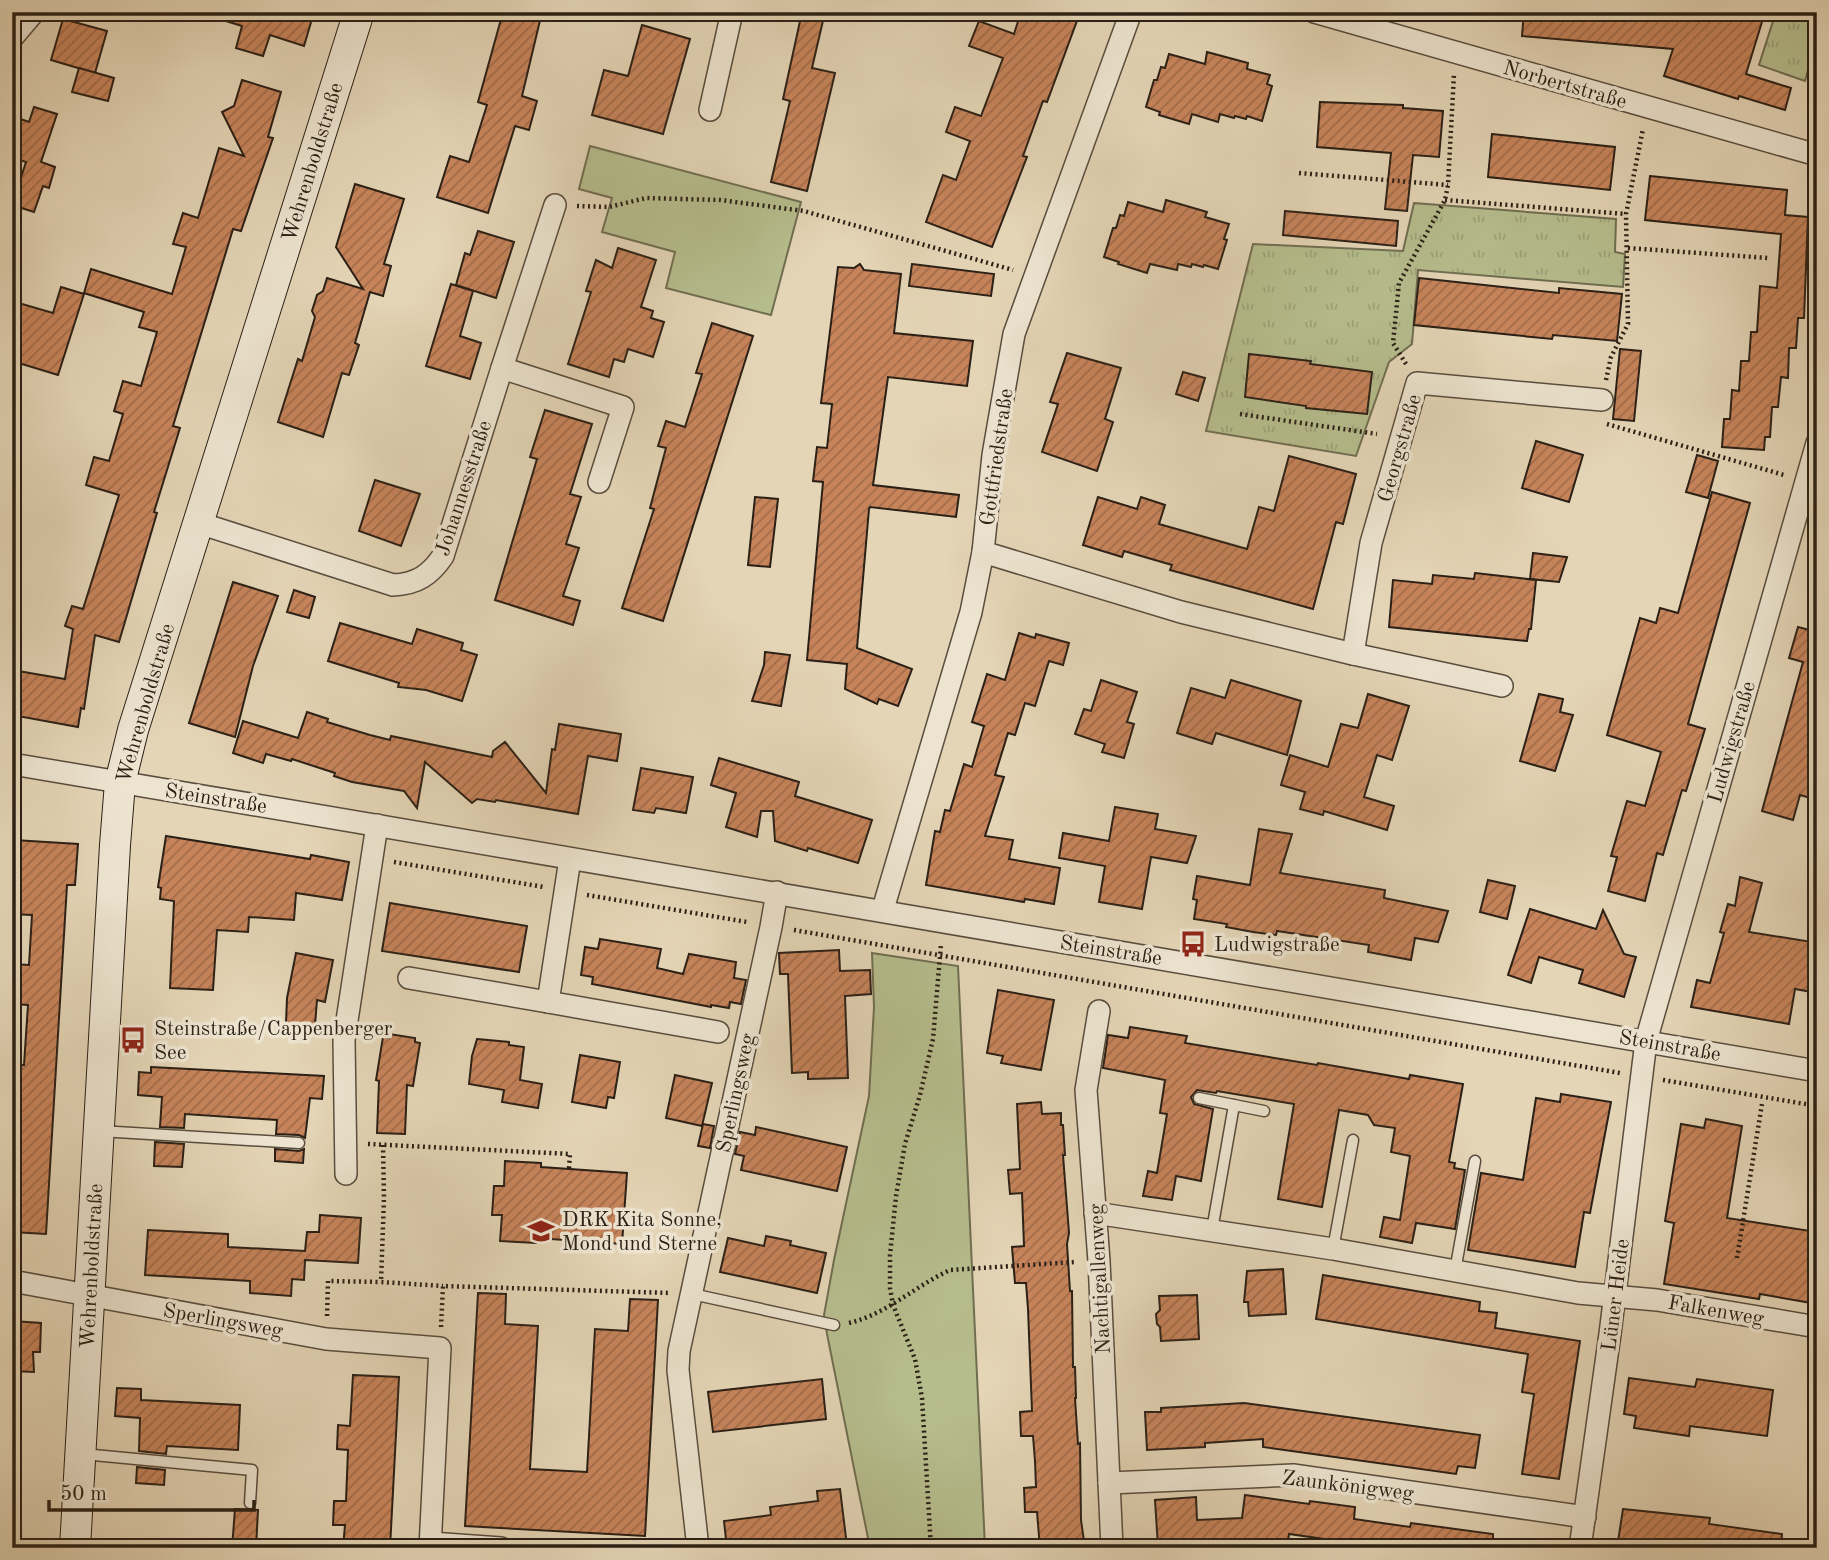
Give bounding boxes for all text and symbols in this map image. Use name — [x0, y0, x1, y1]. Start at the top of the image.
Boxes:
street label: Norbertstraße — [1500, 58, 1629, 113]
street label: Wehrenboldstraße — [279, 80, 348, 244]
street label: Gottfriedstraße — [977, 387, 1018, 527]
street label: Georgstraße — [1375, 392, 1426, 505]
street label: Johannesstraße — [433, 418, 496, 559]
street label: Wehrenboldstraße — [114, 621, 179, 786]
street label: Ludwigstraße — [1705, 679, 1760, 806]
street label: Steinstraße — [163, 781, 268, 818]
bus stop icon: Ludwigstraße — [1178, 929, 1208, 959]
street label: Steinstraße — [1058, 933, 1163, 970]
place label: Ludwigstraße — [1214, 935, 1340, 956]
place label: Steinstraße/Cappenberger See — [154, 1019, 393, 1064]
bus stop icon: Steinstraße/Cappenberger See — [118, 1025, 148, 1055]
street label: Steinstraße — [1617, 1027, 1722, 1066]
street label: Sperlingsweg — [714, 1031, 760, 1155]
street label: Wehrenboldstraße — [78, 1183, 107, 1349]
street label: Nachtigallenweg — [1086, 1203, 1115, 1355]
place label: DRK Kita Sonne, Mond und Sterne — [562, 1210, 722, 1255]
school or university icon: DRK Kita Sonne, Mond und Sterne — [526, 1216, 556, 1246]
street label: Lüner Heide — [1599, 1238, 1634, 1353]
street label: Falkenweg — [1666, 1293, 1766, 1330]
street label: Sperlingsweg — [161, 1301, 285, 1342]
street label: Zaunkönigweg — [1281, 1468, 1416, 1505]
scale bar — [49, 1469, 254, 1513]
text: 50 m — [60, 1484, 107, 1505]

